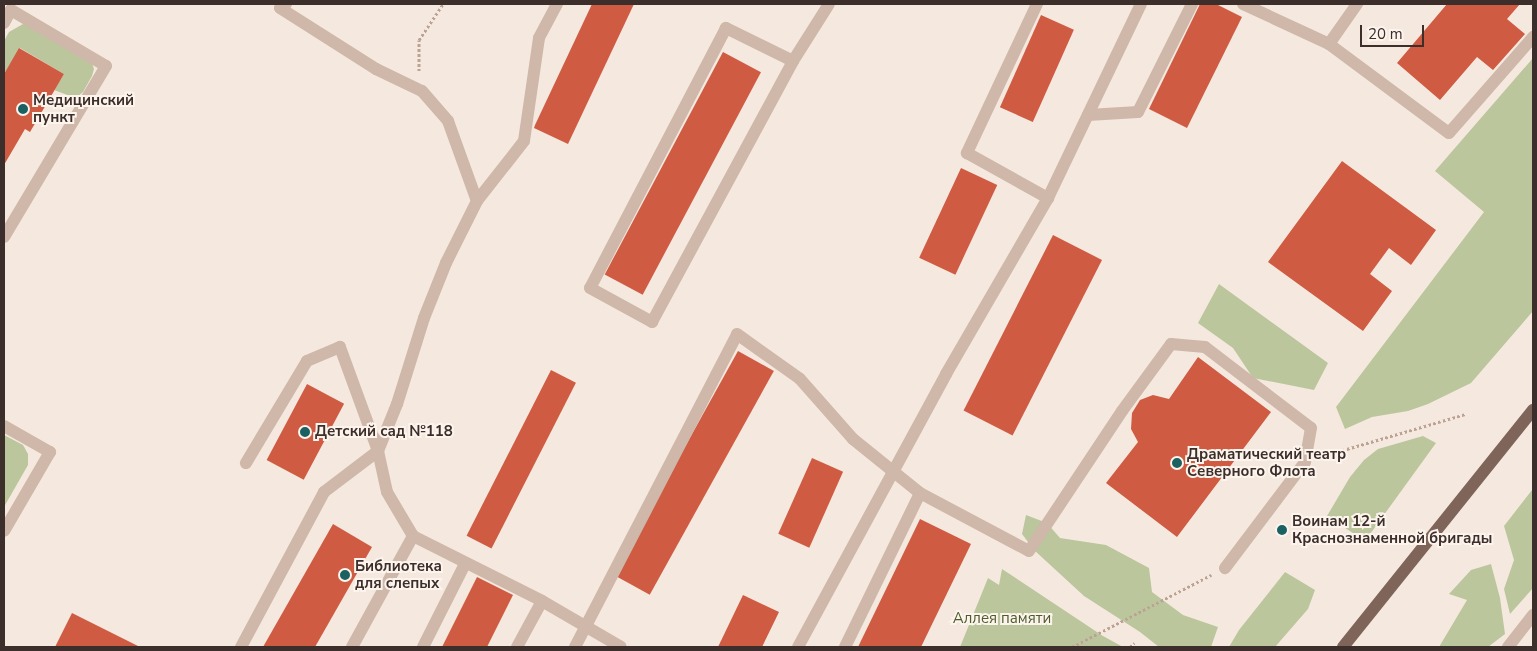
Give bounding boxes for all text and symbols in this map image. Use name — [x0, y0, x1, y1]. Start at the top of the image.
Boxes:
scale bar — [1362, 15, 1426, 47]
text: 20 m — [1368, 24, 1403, 44]
place label: Медицинский пункт — [33, 91, 134, 126]
marker: Медицинский пункт — [17, 103, 29, 115]
place label: Детский сад №118 — [315, 423, 453, 441]
marker: Детский сад №118 — [299, 426, 311, 438]
place label: Драматический театр Северного Флота — [1187, 445, 1346, 480]
marker: Драматический театр Северного Флота — [1171, 457, 1183, 469]
place label: Воинам 12-й Краснознаменной бригады — [1292, 512, 1492, 547]
marker: Воинам 12-й Краснознаменной бригады — [1276, 524, 1288, 536]
place label: Библиотека для слепых — [355, 557, 442, 592]
marker: Библиотека для слепых — [339, 569, 351, 581]
park label: Аллея памяти — [953, 610, 1051, 628]

